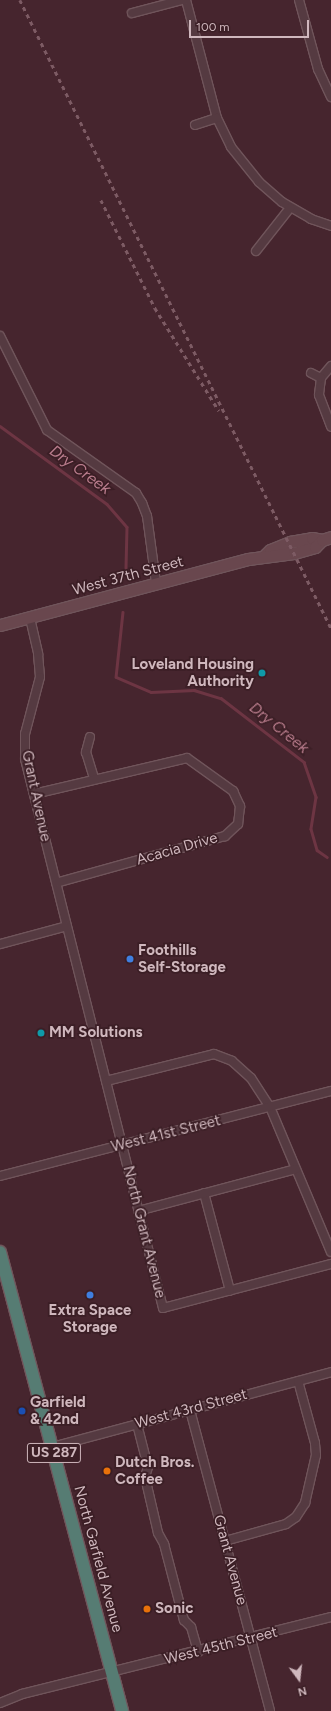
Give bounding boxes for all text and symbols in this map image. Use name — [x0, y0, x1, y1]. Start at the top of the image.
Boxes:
scale bar — [191, 12, 311, 38]
text: 100 m — [196, 20, 230, 34]
water label: Dry Creek — [46, 441, 114, 499]
street label: West 37th Street — [70, 553, 186, 599]
place label: Loveland Housing Authority — [132, 655, 254, 690]
marker: Loveland Housing Authority — [257, 668, 267, 678]
water label: Dry Creek — [245, 698, 313, 758]
street label: Grant Avenue — [18, 749, 54, 843]
street label: Acacia Drive — [134, 829, 220, 869]
place label: Foothills Self-Storage — [138, 941, 226, 976]
marker: Foothills Self-Storage — [125, 954, 135, 964]
place label: MM Solutions — [49, 1024, 142, 1042]
marker: MM Solutions — [36, 1028, 46, 1038]
street label: West 41st Street — [109, 1112, 223, 1156]
street label: North Grant Avenue — [119, 1164, 169, 1300]
marker: Extra Space Storage — [85, 1290, 95, 1300]
place label: Extra Space Storage — [49, 1301, 131, 1336]
street label: West 43rd Street — [133, 1385, 249, 1433]
place label: Garfield & 42nd — [30, 1393, 86, 1428]
marker: Garfield & 42nd — [17, 1406, 27, 1416]
road number: US 287 — [26, 1441, 82, 1465]
place label: Dutch Bros. Coffee — [115, 1453, 195, 1488]
marker: Dutch Bros. Coffee — [102, 1466, 112, 1476]
street label: North Garfield Avenue — [70, 1484, 126, 1634]
street label: Grant Avenue — [209, 1513, 251, 1607]
place label: Sonic — [155, 1600, 193, 1618]
marker: Sonic — [142, 1604, 152, 1614]
street label: West 45th Street — [163, 1623, 279, 1669]
north arrow — [279, 1659, 319, 1699]
text: N — [296, 1684, 308, 1698]

